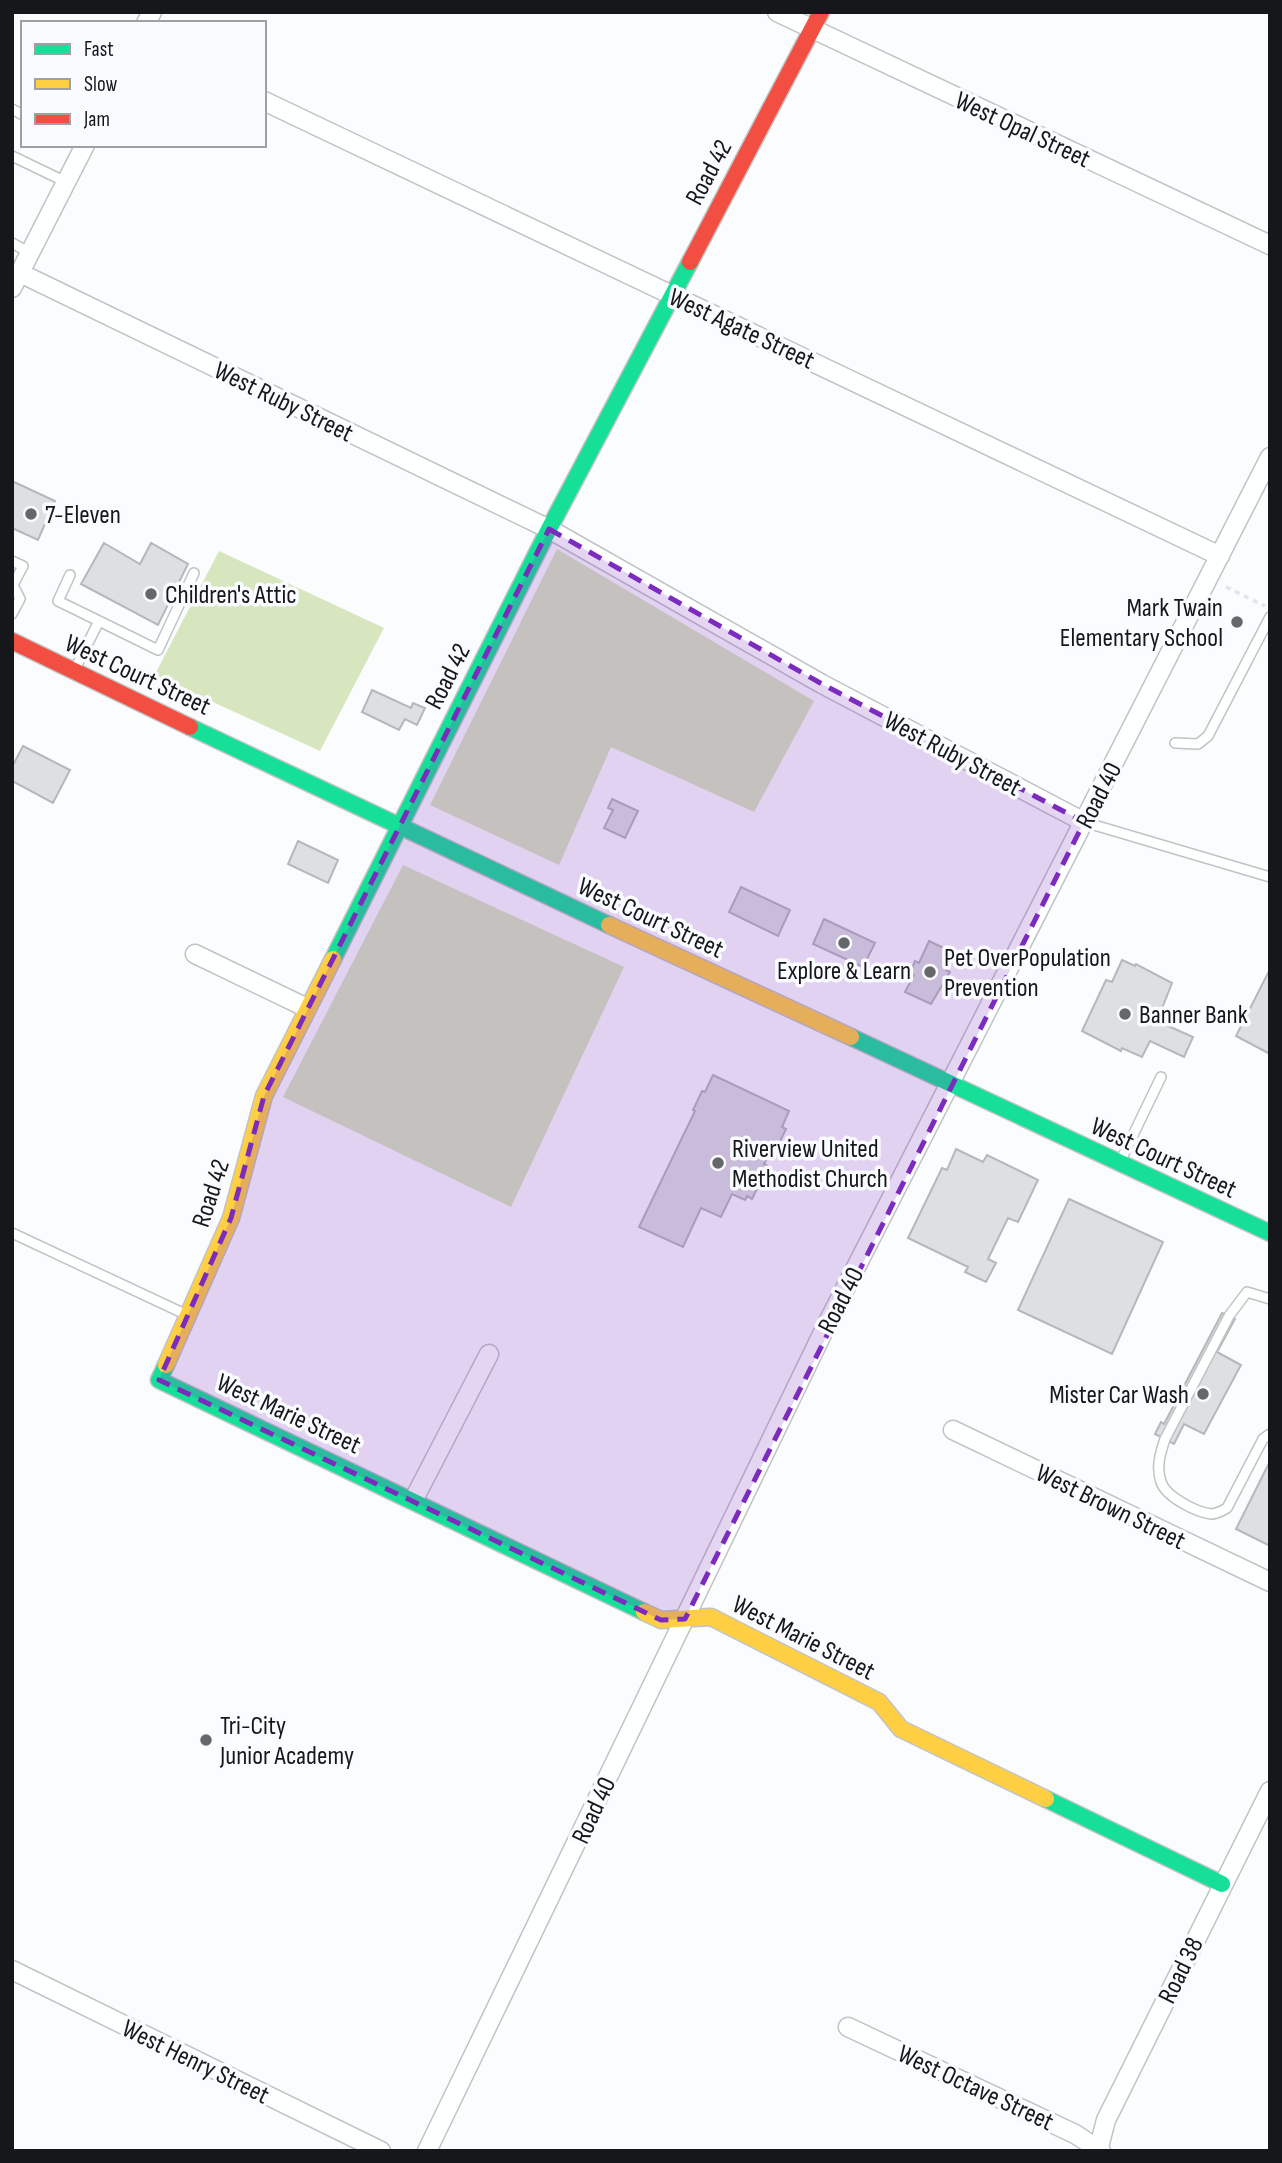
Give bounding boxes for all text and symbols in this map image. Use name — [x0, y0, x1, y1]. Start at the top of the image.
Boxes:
legend — [21, 21, 266, 147]
text: Fast — [84, 37, 114, 62]
text: Slow — [84, 72, 118, 97]
street label: West Opal Street — [950, 86, 1095, 175]
text: Jam — [83, 107, 110, 132]
street label: Road 42 — [679, 135, 739, 211]
street label: West Agate Street — [664, 282, 819, 377]
street label: West Ruby Street — [209, 355, 358, 449]
place label: 7-Eleven — [45, 500, 121, 531]
marker: 7-Eleven — [23, 506, 39, 522]
place label: Children's Attic — [165, 580, 297, 611]
marker: Children's Attic — [143, 586, 159, 602]
place label: Mark Twain Elementary School — [1060, 593, 1223, 654]
marker: Mark Twain Elementary School — [1229, 614, 1245, 630]
street label: West Court Street — [60, 628, 215, 723]
street label: Road 42 — [419, 639, 478, 715]
street label: West Ruby Street — [878, 705, 1026, 803]
street label: Road 40 — [1070, 757, 1129, 834]
street label: West Court Street — [573, 871, 728, 966]
marker: Explore & Learn — [836, 935, 852, 951]
place label: Pet OverPopulation Prevention — [944, 943, 1111, 1004]
place label: Explore & Learn — [777, 956, 911, 987]
marker: Pet OverPopulation Prevention — [922, 964, 938, 980]
place label: Banner Bank — [1139, 1000, 1248, 1031]
marker: Banner Bank — [1117, 1006, 1133, 1022]
street label: West Court Street — [1086, 1111, 1241, 1206]
place label: Riverview United Methodist Church — [732, 1134, 888, 1195]
marker: Riverview United Methodist Church — [710, 1155, 726, 1171]
street label: Road 42 — [186, 1156, 237, 1231]
street label: Road 40 — [812, 1262, 871, 1339]
street label: West Marie Street — [211, 1367, 365, 1461]
place label: Mister Car Wash — [1049, 1380, 1189, 1411]
marker: Mister Car Wash — [1195, 1386, 1211, 1402]
street label: West Brown Street — [1031, 1458, 1190, 1557]
street label: West Marie Street — [727, 1589, 880, 1687]
place label: Tri-City Junior Academy — [219, 1711, 354, 1772]
marker: Tri-City Junior Academy — [198, 1732, 214, 1748]
street label: Road 40 — [566, 1772, 623, 1849]
street label: Road 38 — [1152, 1933, 1211, 2009]
street label: West Henry Street — [117, 2013, 274, 2111]
street label: West Octave Street — [893, 2039, 1058, 2138]

